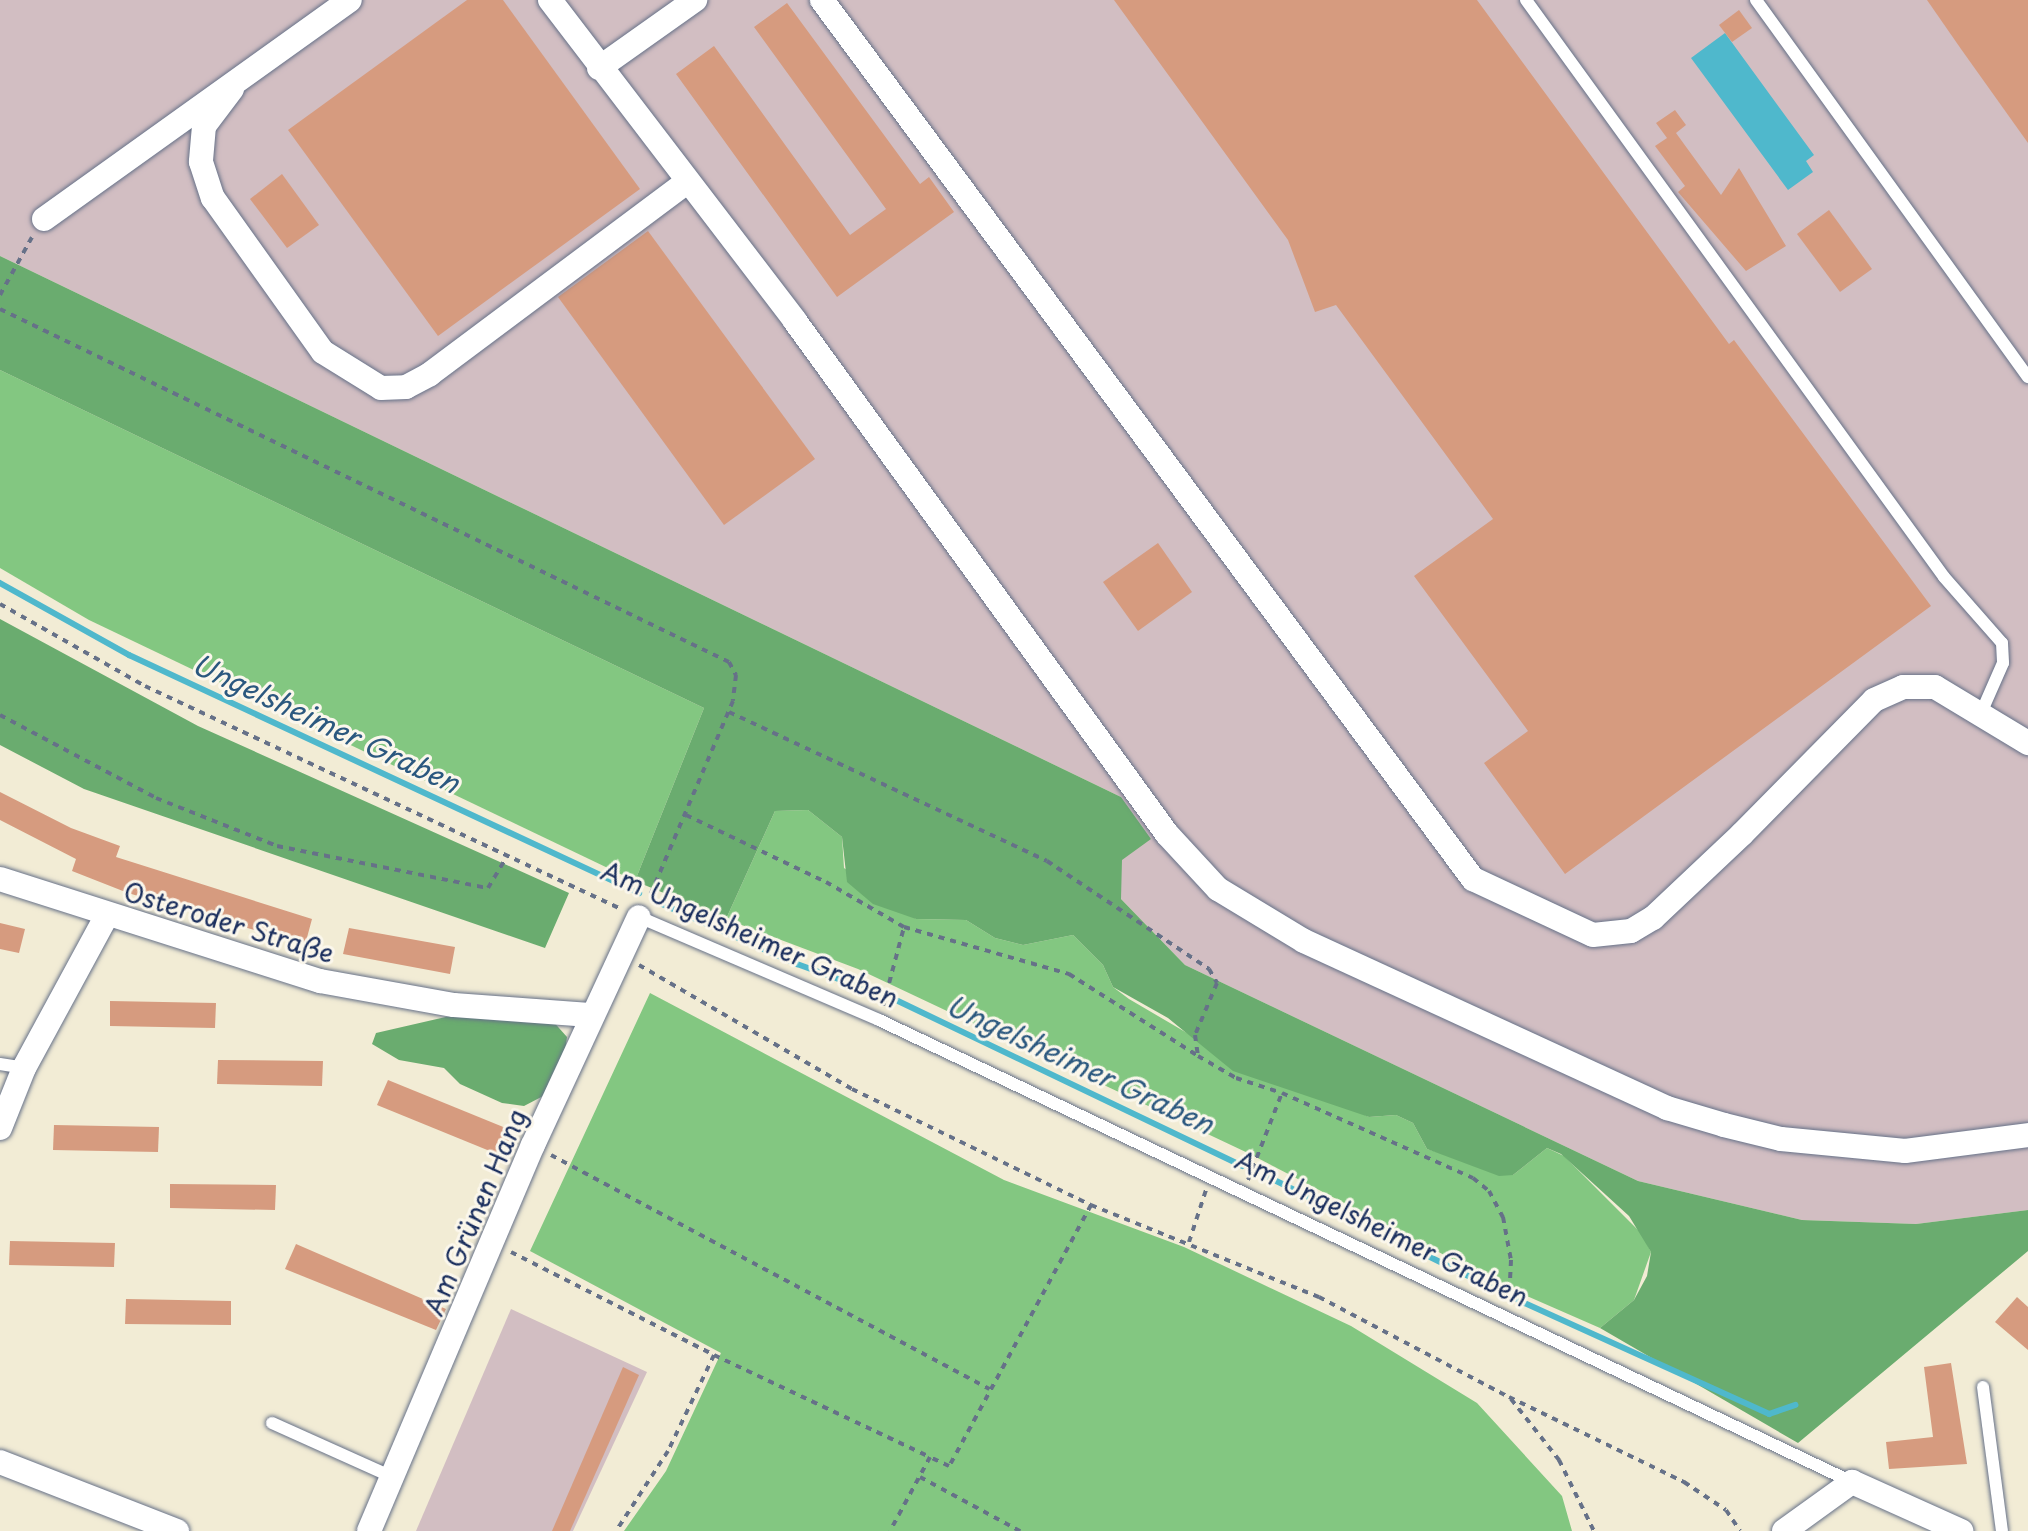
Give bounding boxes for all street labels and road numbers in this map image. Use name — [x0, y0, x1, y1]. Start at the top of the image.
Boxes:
street label: Am Ungelsheimer Graben — [596, 854, 904, 1014]
street label: Osteroder Straße — [119, 875, 339, 969]
street label: Am Grünen Hang — [417, 1102, 533, 1322]
street label: Am Ungelsheimer Graben — [1230, 1143, 1534, 1313]

